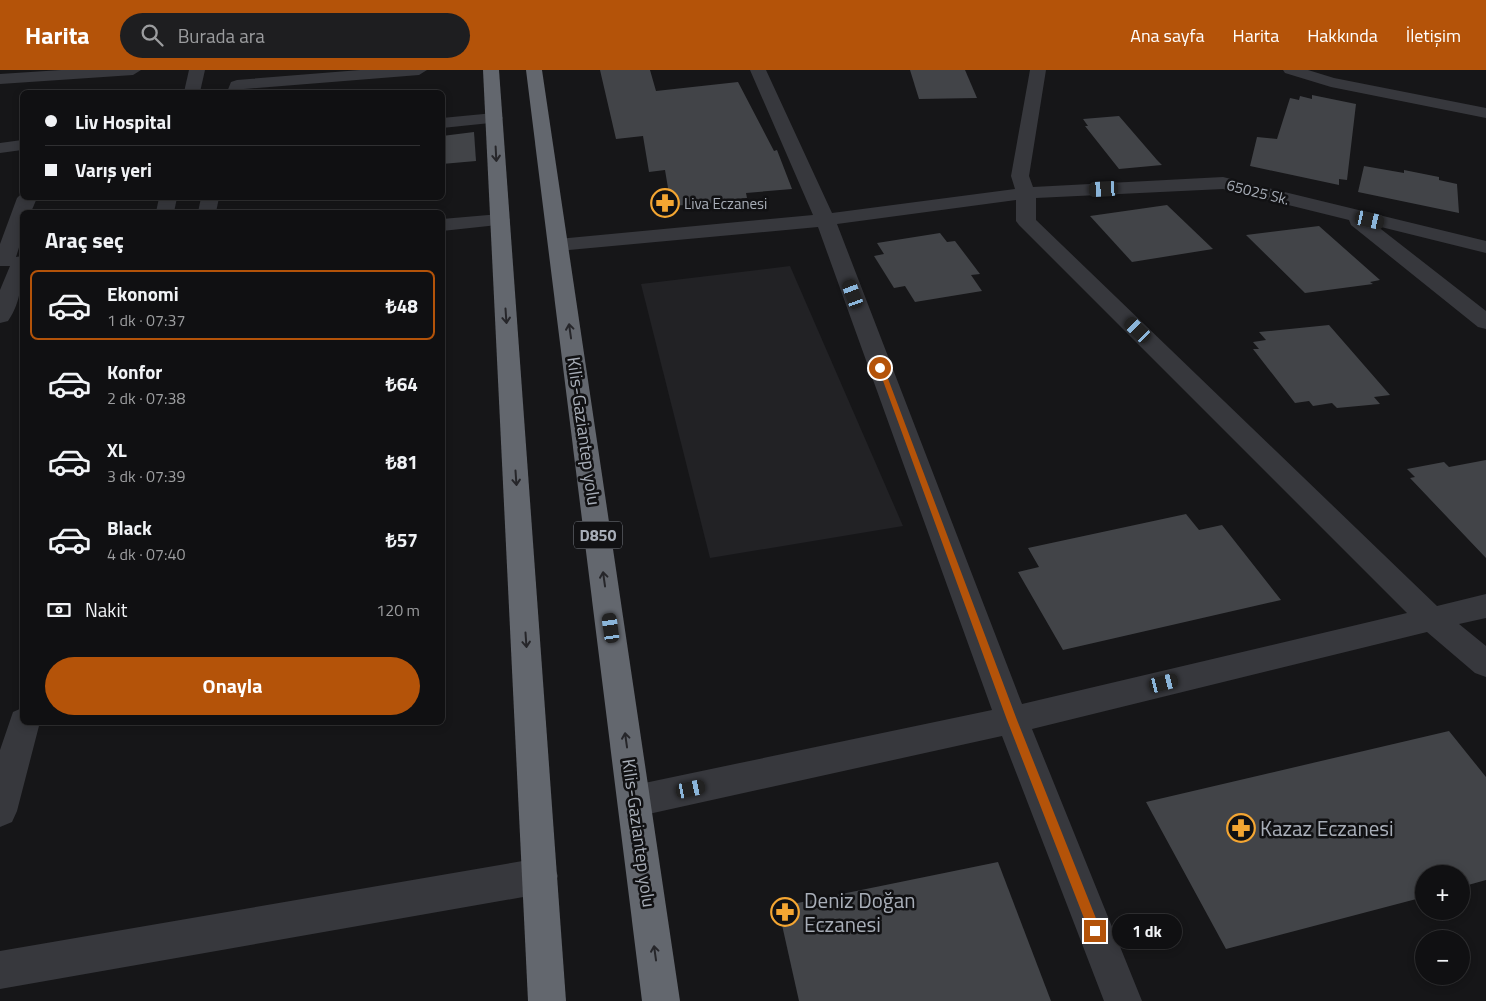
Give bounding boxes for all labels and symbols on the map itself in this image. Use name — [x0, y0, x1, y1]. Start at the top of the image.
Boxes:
one-way arrow — [492, 145, 501, 161]
street label: 65025 Sk. — [1224, 173, 1292, 211]
car — [1088, 181, 1119, 197]
pharmacy icon: Liva Eczanesi — [650, 188, 680, 218]
place label: Liva Eczanesi — [684, 192, 767, 215]
car — [1353, 209, 1386, 231]
car — [840, 277, 865, 311]
one-way arrow — [501, 308, 510, 324]
car — [1122, 314, 1154, 346]
one-way arrow — [565, 323, 575, 339]
street label: Kilis-Gaziantep yolu — [560, 355, 608, 507]
route start — [869, 357, 891, 379]
one-way arrow — [511, 470, 520, 486]
road number: D850 — [574, 522, 622, 548]
one-way arrow — [599, 571, 609, 587]
car — [601, 612, 620, 644]
one-way arrow — [521, 632, 530, 648]
car — [1147, 672, 1180, 694]
one-way arrow — [621, 732, 631, 748]
street label: Kilis-Gaziantep yolu — [615, 757, 663, 909]
car — [674, 779, 707, 799]
place label: Kazaz Eczanesi — [1260, 812, 1394, 844]
pharmacy icon: Kazaz Eczanesi — [1226, 813, 1256, 843]
place label: Deniz Doğan Eczanesi — [804, 884, 915, 940]
pharmacy icon: Deniz Doğan Eczanesi — [770, 897, 800, 927]
callout: 1 dk — [1112, 914, 1182, 948]
route end — [1084, 920, 1106, 942]
one-way arrow — [650, 945, 660, 961]

